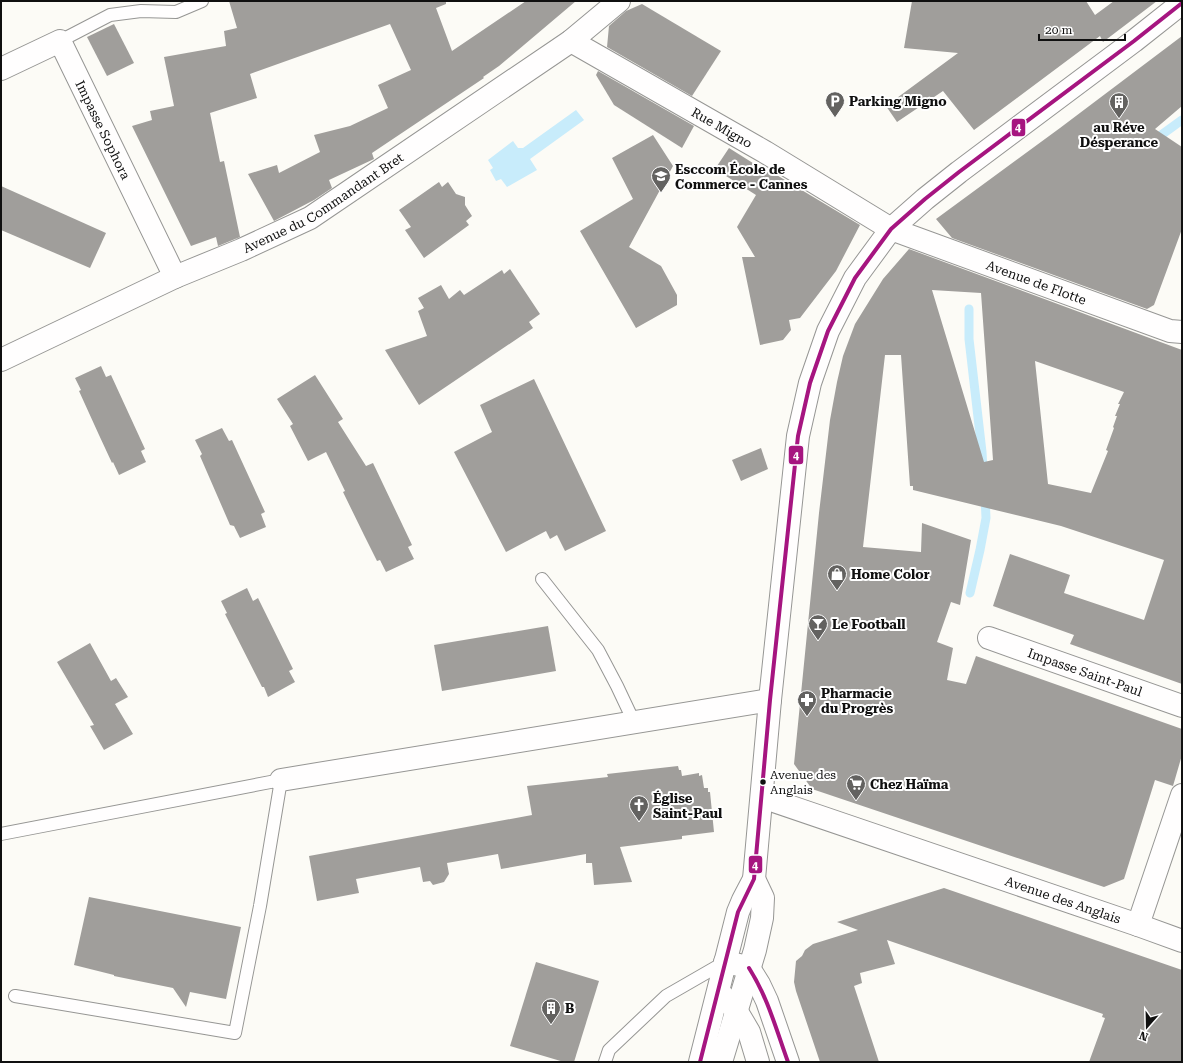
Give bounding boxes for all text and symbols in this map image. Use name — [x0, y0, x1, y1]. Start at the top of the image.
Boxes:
scale bar — [1039, 16, 1125, 42]
text: 20 m — [1045, 23, 1072, 37]
street label: Impasse Sophora — [73, 78, 134, 182]
parking icon: Parking Migno — [824, 90, 846, 118]
building icon: au Réve Désperance — [1108, 91, 1130, 119]
place label: Parking Migno — [849, 94, 947, 109]
street label: Rue Migno — [689, 104, 755, 151]
line badge: 4 — [1011, 118, 1026, 137]
place label: au Réve Désperance — [1080, 120, 1159, 150]
text: 4 — [1015, 121, 1022, 134]
street label: Avenue du Commandant Bret — [240, 149, 406, 256]
place label: Esccom École de Commerce - Cannes — [675, 161, 808, 192]
school or university icon: Esccom École de Commerce - Cannes — [650, 165, 672, 193]
street label: Avenue de Flotte — [984, 257, 1088, 307]
line badge: 4 — [788, 445, 804, 465]
text: 4 — [793, 449, 800, 462]
shop icon: Home Color — [826, 563, 848, 591]
place label: Home Color — [851, 567, 930, 582]
bar icon: Le Football — [807, 613, 829, 641]
place label: Le Football — [832, 617, 906, 632]
street label: Impasse Saint-Paul — [1026, 645, 1144, 699]
place label: Pharmacie du Progrès — [821, 686, 893, 716]
pharmacy icon: Pharmacie du Progrès — [796, 689, 818, 717]
place label: Avenue des Anglais — [770, 768, 836, 797]
supermarket icon: Chez Haïma — [845, 773, 867, 801]
marker: Avenue des Anglais — [758, 777, 768, 787]
place label: Chez Haïma — [870, 777, 949, 792]
place label: Église Saint-Paul — [653, 790, 723, 821]
church icon: Église Saint-Paul — [628, 794, 650, 822]
line badge: 4 — [748, 855, 763, 874]
text: 4 — [752, 859, 759, 872]
street label: Avenue des Anglais — [1003, 873, 1123, 926]
building icon: B — [540, 997, 562, 1025]
place label: B — [565, 1001, 574, 1016]
north arrow — [1127, 1007, 1167, 1047]
text: N — [1137, 1028, 1150, 1043]

